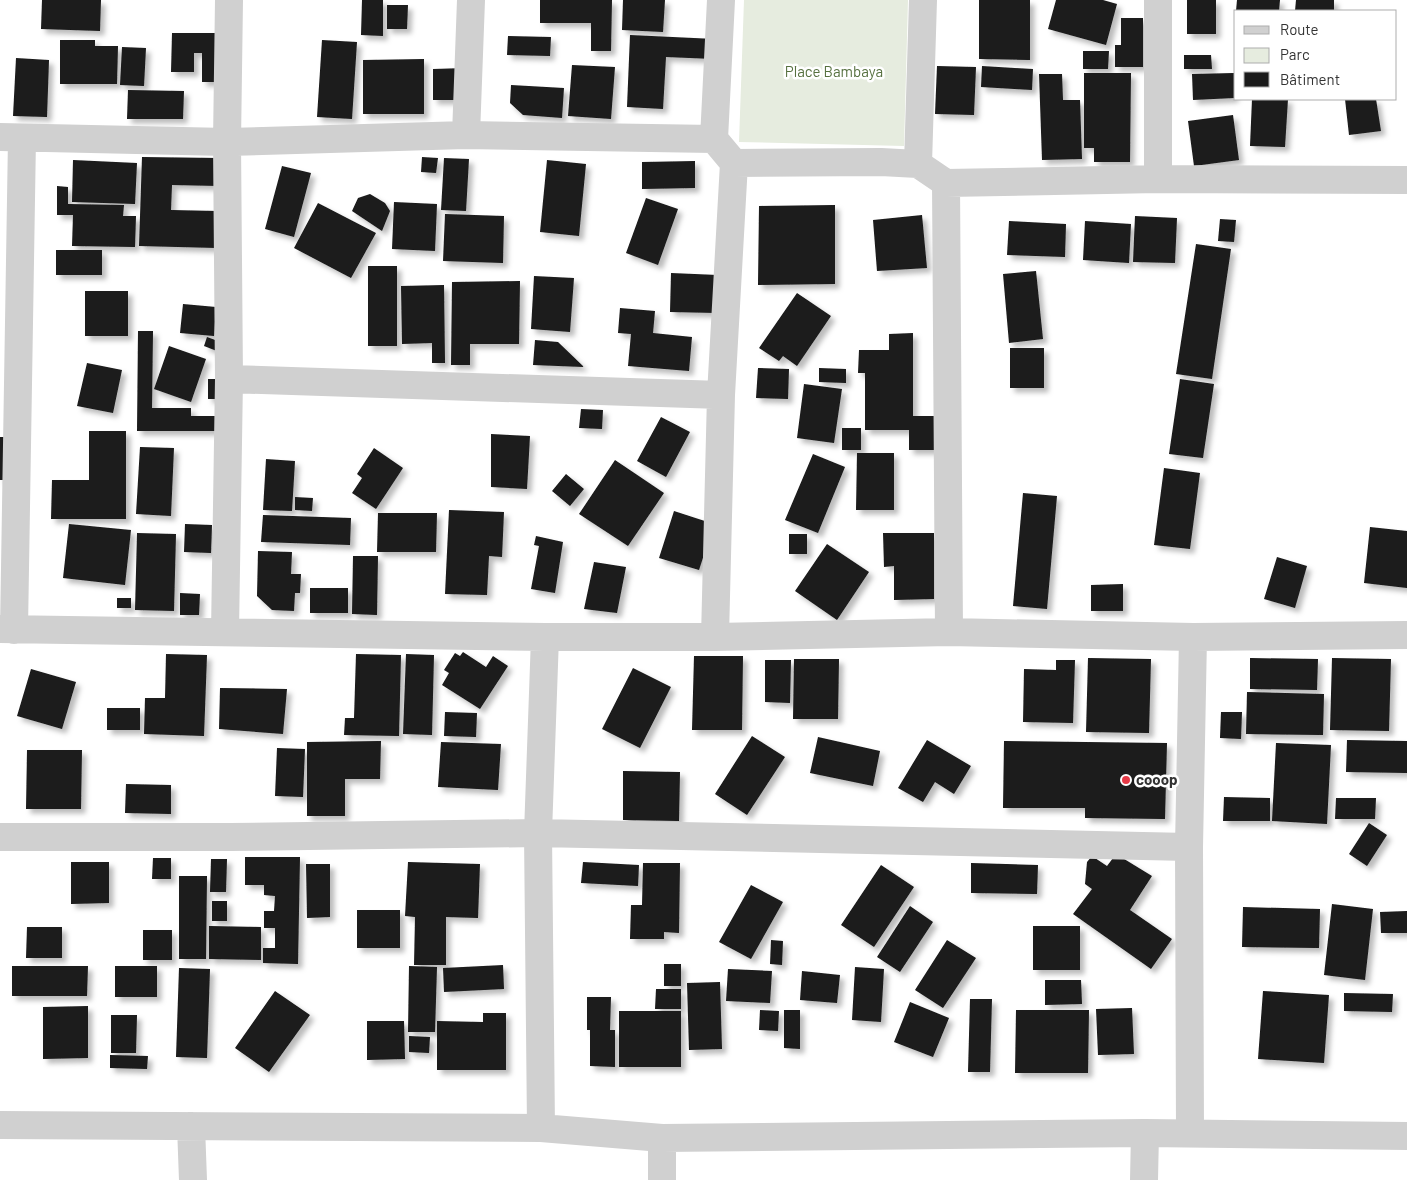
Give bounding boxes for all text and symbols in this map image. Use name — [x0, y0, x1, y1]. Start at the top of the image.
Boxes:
legend — [1234, 10, 1397, 100]
text: Route — [1280, 20, 1319, 38]
text: Parc — [1280, 45, 1310, 63]
park label: Place Bambaya — [785, 62, 883, 80]
text: Bâtiment — [1280, 70, 1340, 88]
place label: cooop — [1136, 770, 1178, 788]
marker: cooop — [1120, 774, 1132, 786]

